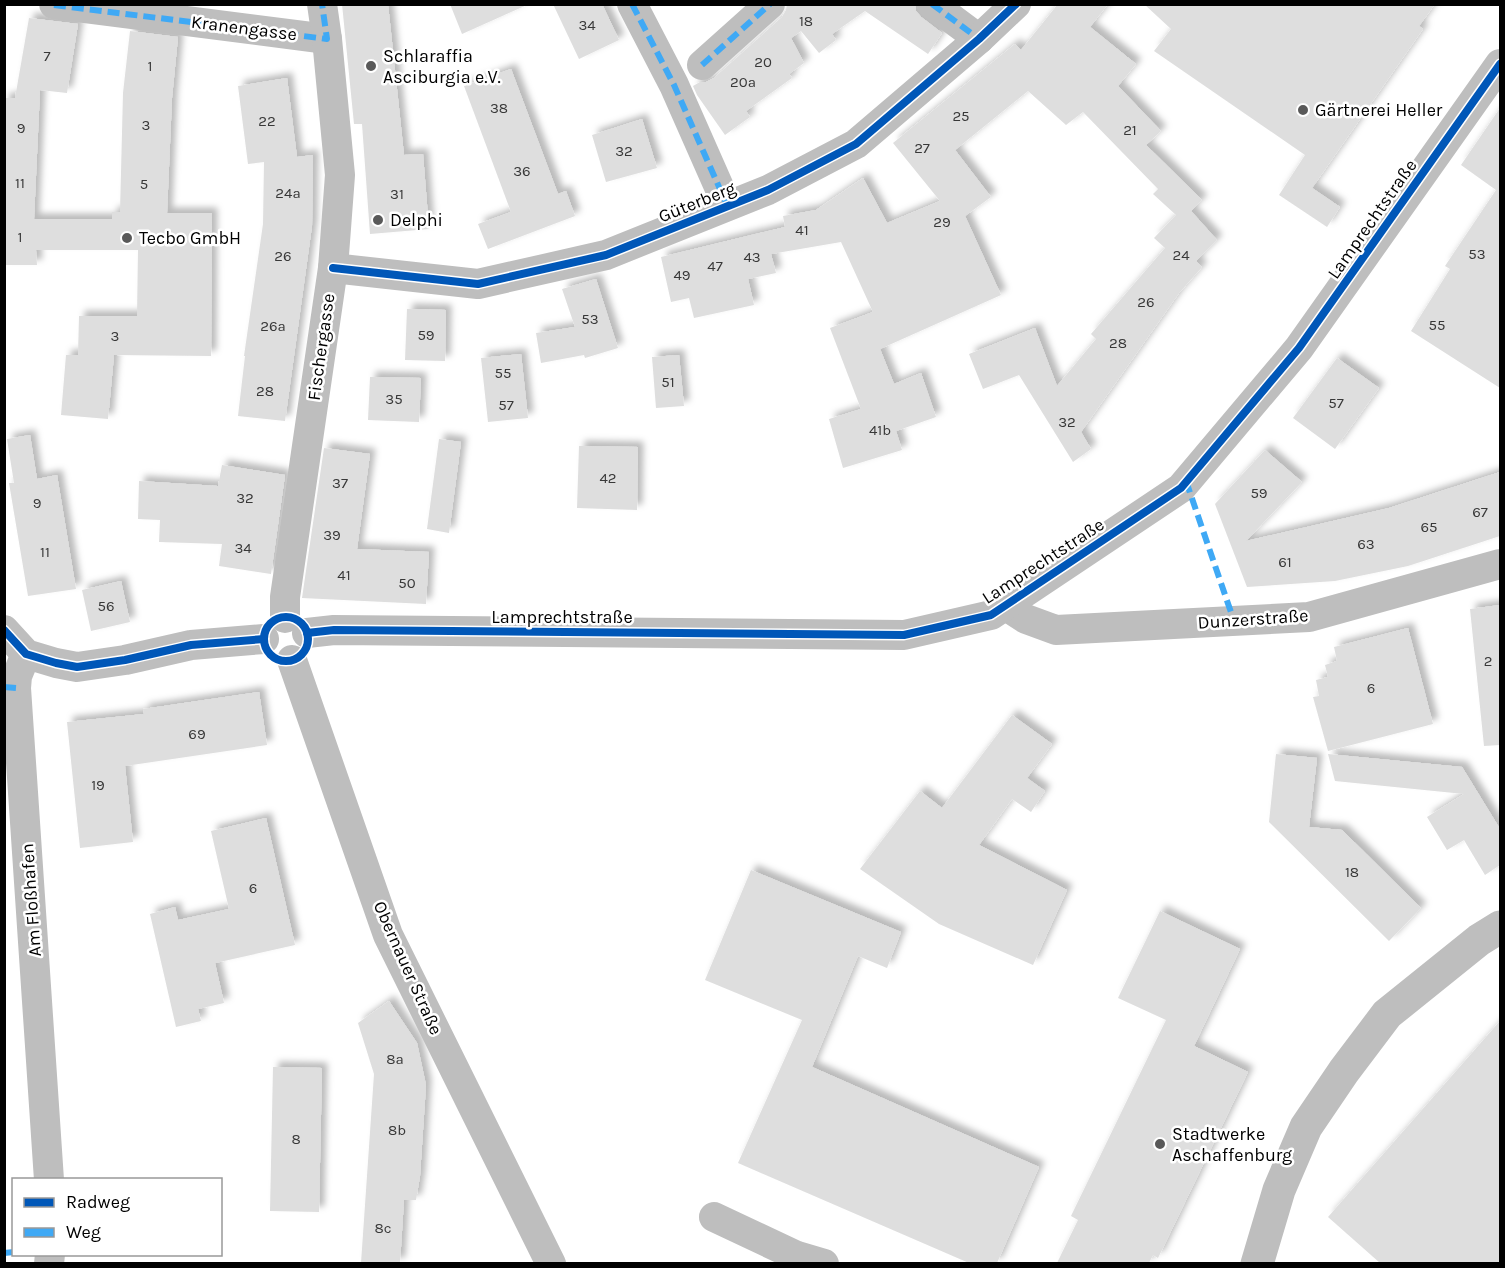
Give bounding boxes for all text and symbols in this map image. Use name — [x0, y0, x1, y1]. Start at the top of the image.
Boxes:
street label: Kranengasse — [190, 11, 298, 45]
house number: 18 — [799, 12, 813, 30]
house number: 34 — [578, 16, 596, 34]
place label: Schlaraffia Asciburgia e.V. — [383, 45, 501, 88]
house number: 7 — [43, 47, 51, 65]
house number: 20 — [754, 53, 772, 71]
house number: 1 — [148, 57, 152, 75]
marker: Schlaraffia Asciburgia e.V. — [364, 59, 378, 73]
house number: 20a — [730, 73, 756, 91]
house number: 38 — [490, 99, 508, 117]
place label: Gärtnerei Heller — [1315, 99, 1443, 121]
marker: Gärtnerei Heller — [1296, 103, 1310, 117]
house number: 25 — [952, 107, 970, 125]
house number: 22 — [258, 112, 276, 130]
house number: 3 — [142, 116, 150, 134]
house number: 9 — [17, 119, 25, 137]
house number: 21 — [1123, 121, 1137, 139]
house number: 27 — [914, 139, 930, 157]
house number: 32 — [615, 142, 633, 160]
street label: Lamprechtstraße — [1322, 155, 1422, 283]
house number: 36 — [513, 162, 531, 180]
house number: 11 — [15, 174, 25, 192]
house number: 5 — [140, 175, 148, 193]
street label: Güterberg — [655, 177, 739, 227]
house number: 24a — [275, 184, 301, 202]
house number: 31 — [390, 185, 404, 203]
place label: Delphi — [390, 209, 443, 231]
marker: Delphi — [371, 213, 385, 227]
house number: 29 — [933, 213, 951, 231]
house number: 41 — [795, 221, 809, 239]
place label: Tecbo GmbH — [139, 227, 241, 249]
house number: 1 — [18, 228, 22, 246]
marker: Tecbo GmbH — [120, 231, 134, 245]
house number: 53 — [1468, 245, 1486, 263]
house number: 24 — [1172, 246, 1190, 264]
house number: 26 — [274, 247, 292, 265]
house number: 43 — [743, 248, 761, 266]
house number: 47 — [707, 257, 723, 275]
house number: 49 — [673, 266, 691, 284]
street label: Fischergasse — [303, 292, 339, 402]
house number: 26 — [1137, 293, 1155, 311]
house number: 53 — [581, 310, 599, 328]
house number: 55 — [1429, 316, 1445, 334]
house number: 26a — [260, 317, 286, 335]
house number: 59 — [417, 326, 435, 344]
house number: 3 — [111, 327, 119, 345]
house number: 28 — [1109, 334, 1127, 352]
house number: 55 — [495, 364, 511, 382]
house number: 51 — [661, 373, 675, 391]
house number: 28 — [256, 382, 274, 400]
house number: 35 — [385, 390, 403, 408]
house number: 57 — [1328, 394, 1344, 412]
house number: 57 — [498, 396, 514, 414]
house number: 32 — [1058, 413, 1076, 431]
house number: 41b — [869, 421, 891, 439]
house number: 42 — [599, 469, 617, 487]
house number: 37 — [332, 474, 348, 492]
house number: 59 — [1250, 484, 1268, 502]
house number: 32 — [236, 489, 254, 507]
house number: 9 — [33, 494, 41, 512]
house number: 67 — [1472, 503, 1488, 521]
street label: Lamprechtstraße — [978, 513, 1108, 609]
house number: 65 — [1420, 518, 1438, 536]
house number: 39 — [323, 526, 341, 544]
house number: 63 — [1357, 535, 1375, 553]
house number: 34 — [234, 539, 252, 557]
house number: 11 — [40, 543, 50, 561]
house number: 61 — [1278, 553, 1292, 571]
house number: 41 — [337, 566, 351, 584]
house number: 50 — [398, 574, 416, 592]
house number: 56 — [97, 597, 115, 615]
street label: Dunzerstraße — [1197, 604, 1309, 634]
street label: Lamprechtstraße — [491, 606, 633, 628]
house number: 2 — [1484, 652, 1492, 670]
house number: 6 — [1367, 679, 1375, 697]
house number: 69 — [188, 725, 206, 743]
house number: 19 — [91, 776, 105, 794]
street label: Am Floßhafen — [16, 842, 46, 958]
house number: 18 — [1345, 863, 1359, 881]
house number: 6 — [249, 879, 257, 897]
street label: Obernauer Straße — [369, 898, 447, 1038]
house number: 8a — [386, 1050, 404, 1068]
house number: 8b — [388, 1121, 406, 1139]
place label: Stadtwerke Aschaffenburg — [1172, 1123, 1292, 1166]
house number: 8 — [291, 1130, 301, 1148]
marker: Stadtwerke Aschaffenburg — [1153, 1137, 1167, 1151]
legend — [12, 1178, 222, 1256]
text: Radweg — [66, 1191, 130, 1213]
house number: 8c — [375, 1219, 391, 1237]
text: Weg — [66, 1221, 101, 1243]

